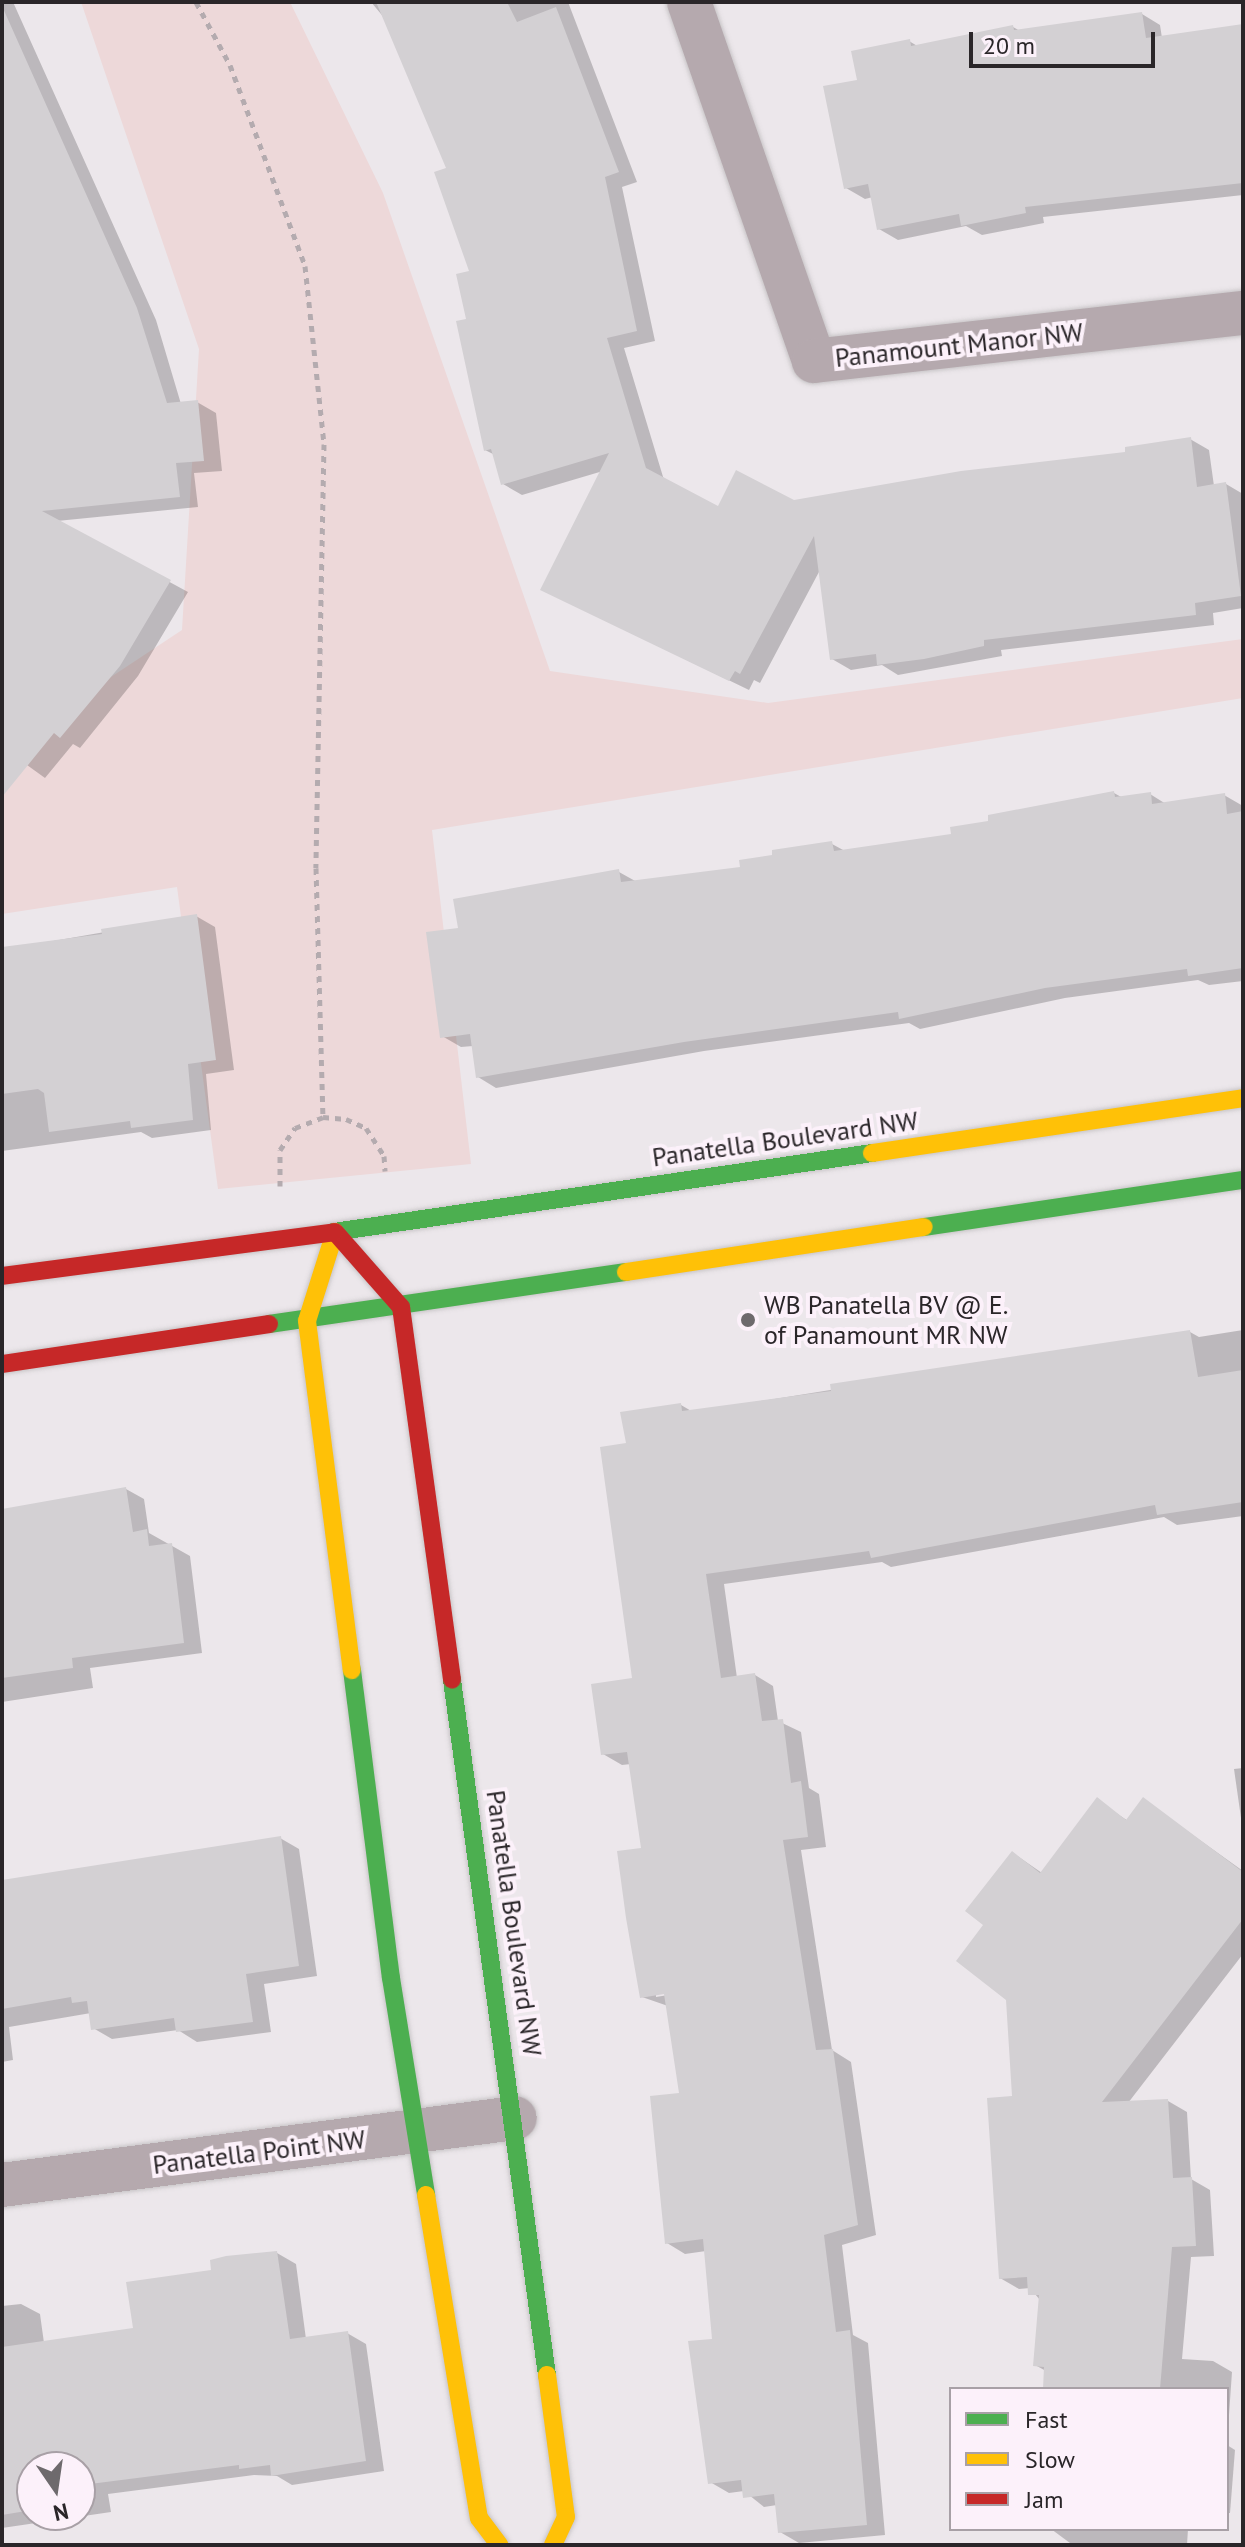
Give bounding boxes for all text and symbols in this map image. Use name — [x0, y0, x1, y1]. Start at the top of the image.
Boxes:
scale bar — [973, 16, 1159, 66]
text: 20 m — [983, 30, 1035, 61]
street label: Panamount Manor NW — [833, 316, 1085, 374]
street label: Panatella Boulevard NW — [650, 1105, 920, 1173]
place label: WB Panatella BV @ E. of Panamount MR NW — [764, 1289, 1009, 1350]
marker: WB Panatella BV @ E. of Panamount MR NW — [739, 1311, 757, 1329]
street label: Panatella Boulevard NW — [480, 1788, 548, 2058]
street label: Panatella Point NW — [151, 2123, 367, 2181]
legend — [949, 2387, 1229, 2531]
text: Fast — [1025, 2404, 1068, 2435]
text: Slow — [1025, 2444, 1075, 2475]
north arrow — [16, 2451, 96, 2531]
text: Jam — [1025, 2484, 1063, 2515]
text: N — [51, 2497, 71, 2528]

